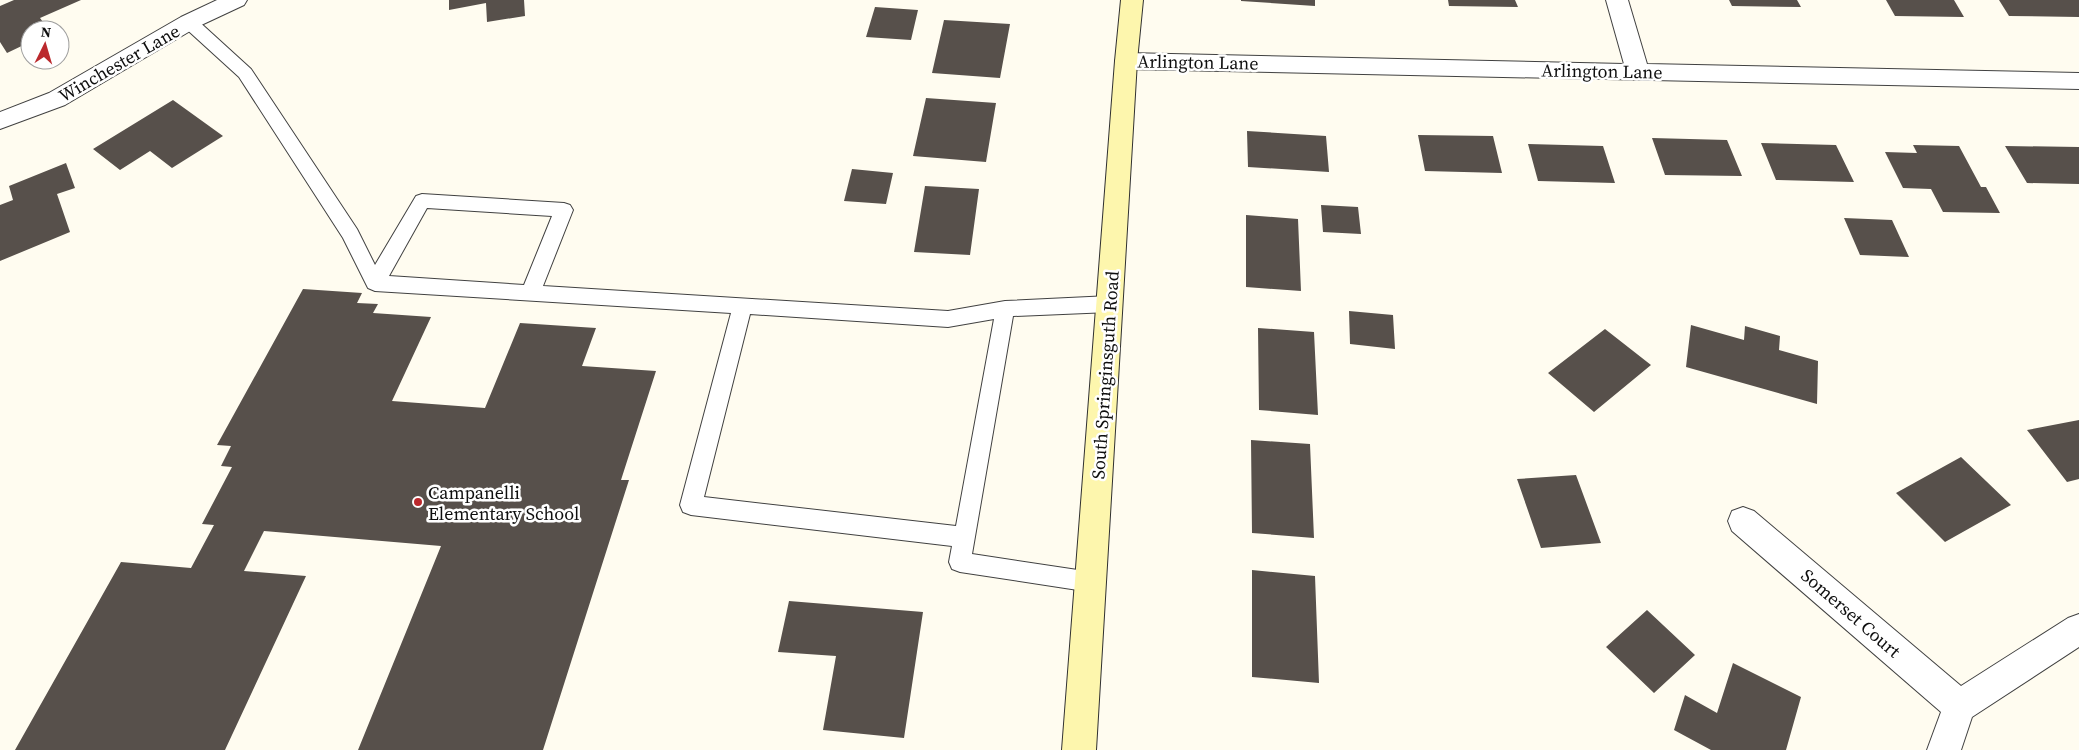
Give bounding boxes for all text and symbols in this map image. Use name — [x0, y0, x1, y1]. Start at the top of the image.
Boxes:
street label: Winchester Lane — [54, 18, 184, 108]
north arrow — [20, 20, 70, 70]
text: N — [40, 22, 52, 42]
street label: Arlington Lane — [1137, 48, 1259, 76]
street label: Arlington Lane — [1541, 57, 1663, 85]
street label: South Springinsguth Road — [1085, 270, 1125, 480]
place label: Campanelli Elementary School — [428, 480, 579, 526]
marker: Campanelli Elementary School — [412, 496, 424, 508]
street label: Somerset Court — [1796, 563, 1906, 663]

